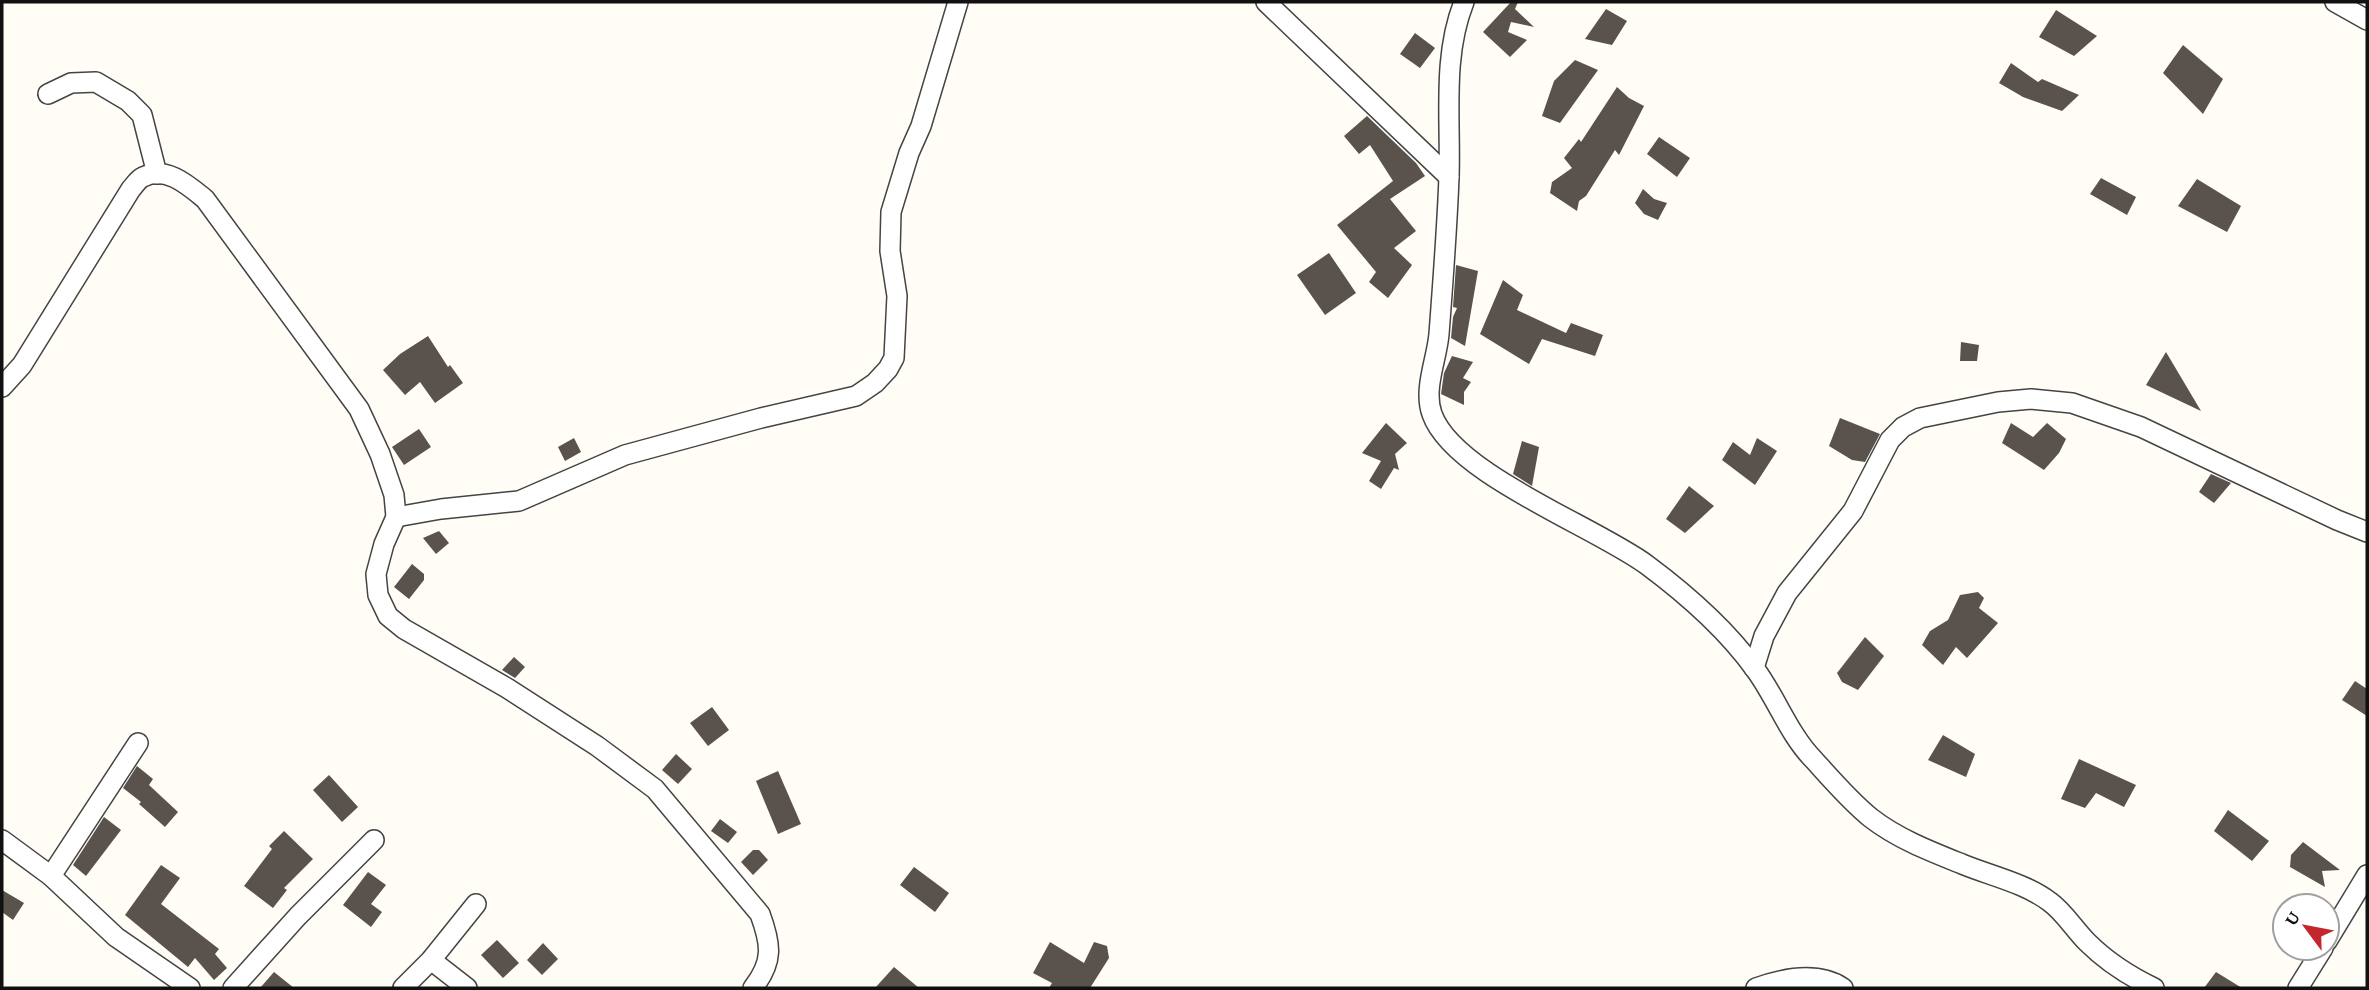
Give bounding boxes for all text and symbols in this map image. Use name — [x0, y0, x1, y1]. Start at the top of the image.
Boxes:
north arrow — [2271, 892, 2341, 962]
text: U — [2280, 907, 2304, 929]

